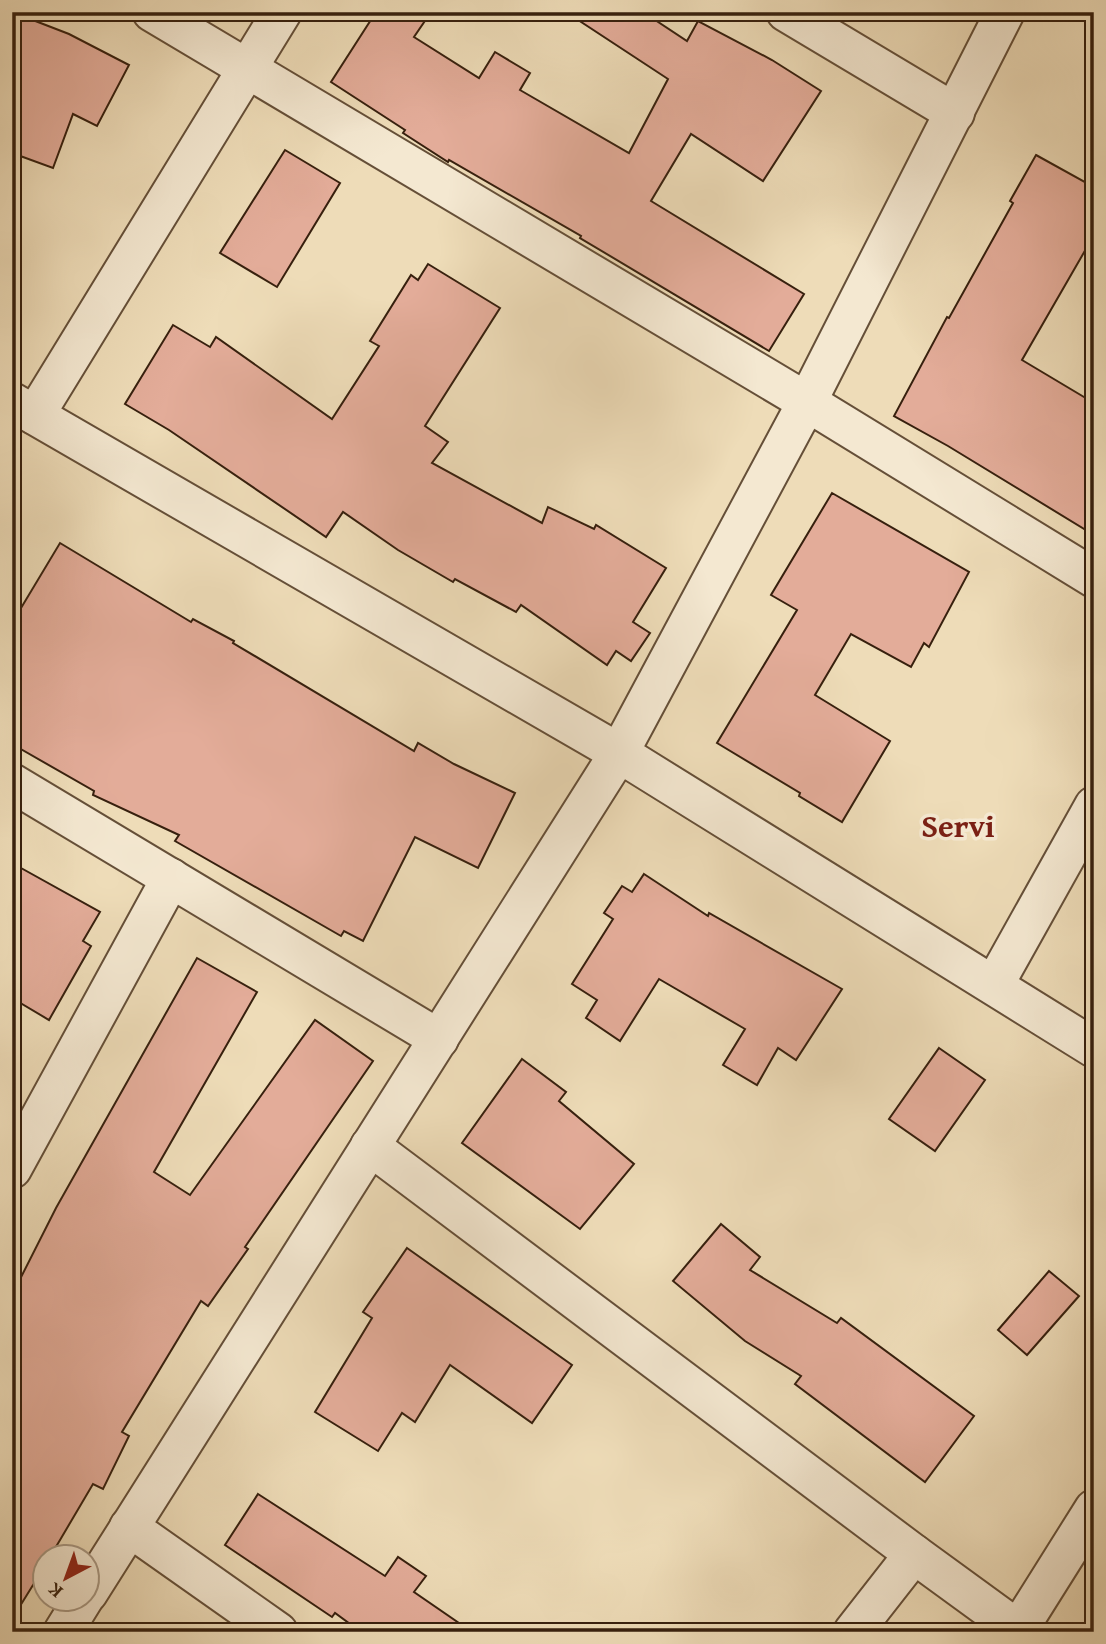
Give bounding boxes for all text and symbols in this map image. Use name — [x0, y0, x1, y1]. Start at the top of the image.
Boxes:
district label: Servi — [921, 802, 995, 849]
north arrow — [32, 1542, 102, 1612]
text: K — [41, 1576, 69, 1605]

